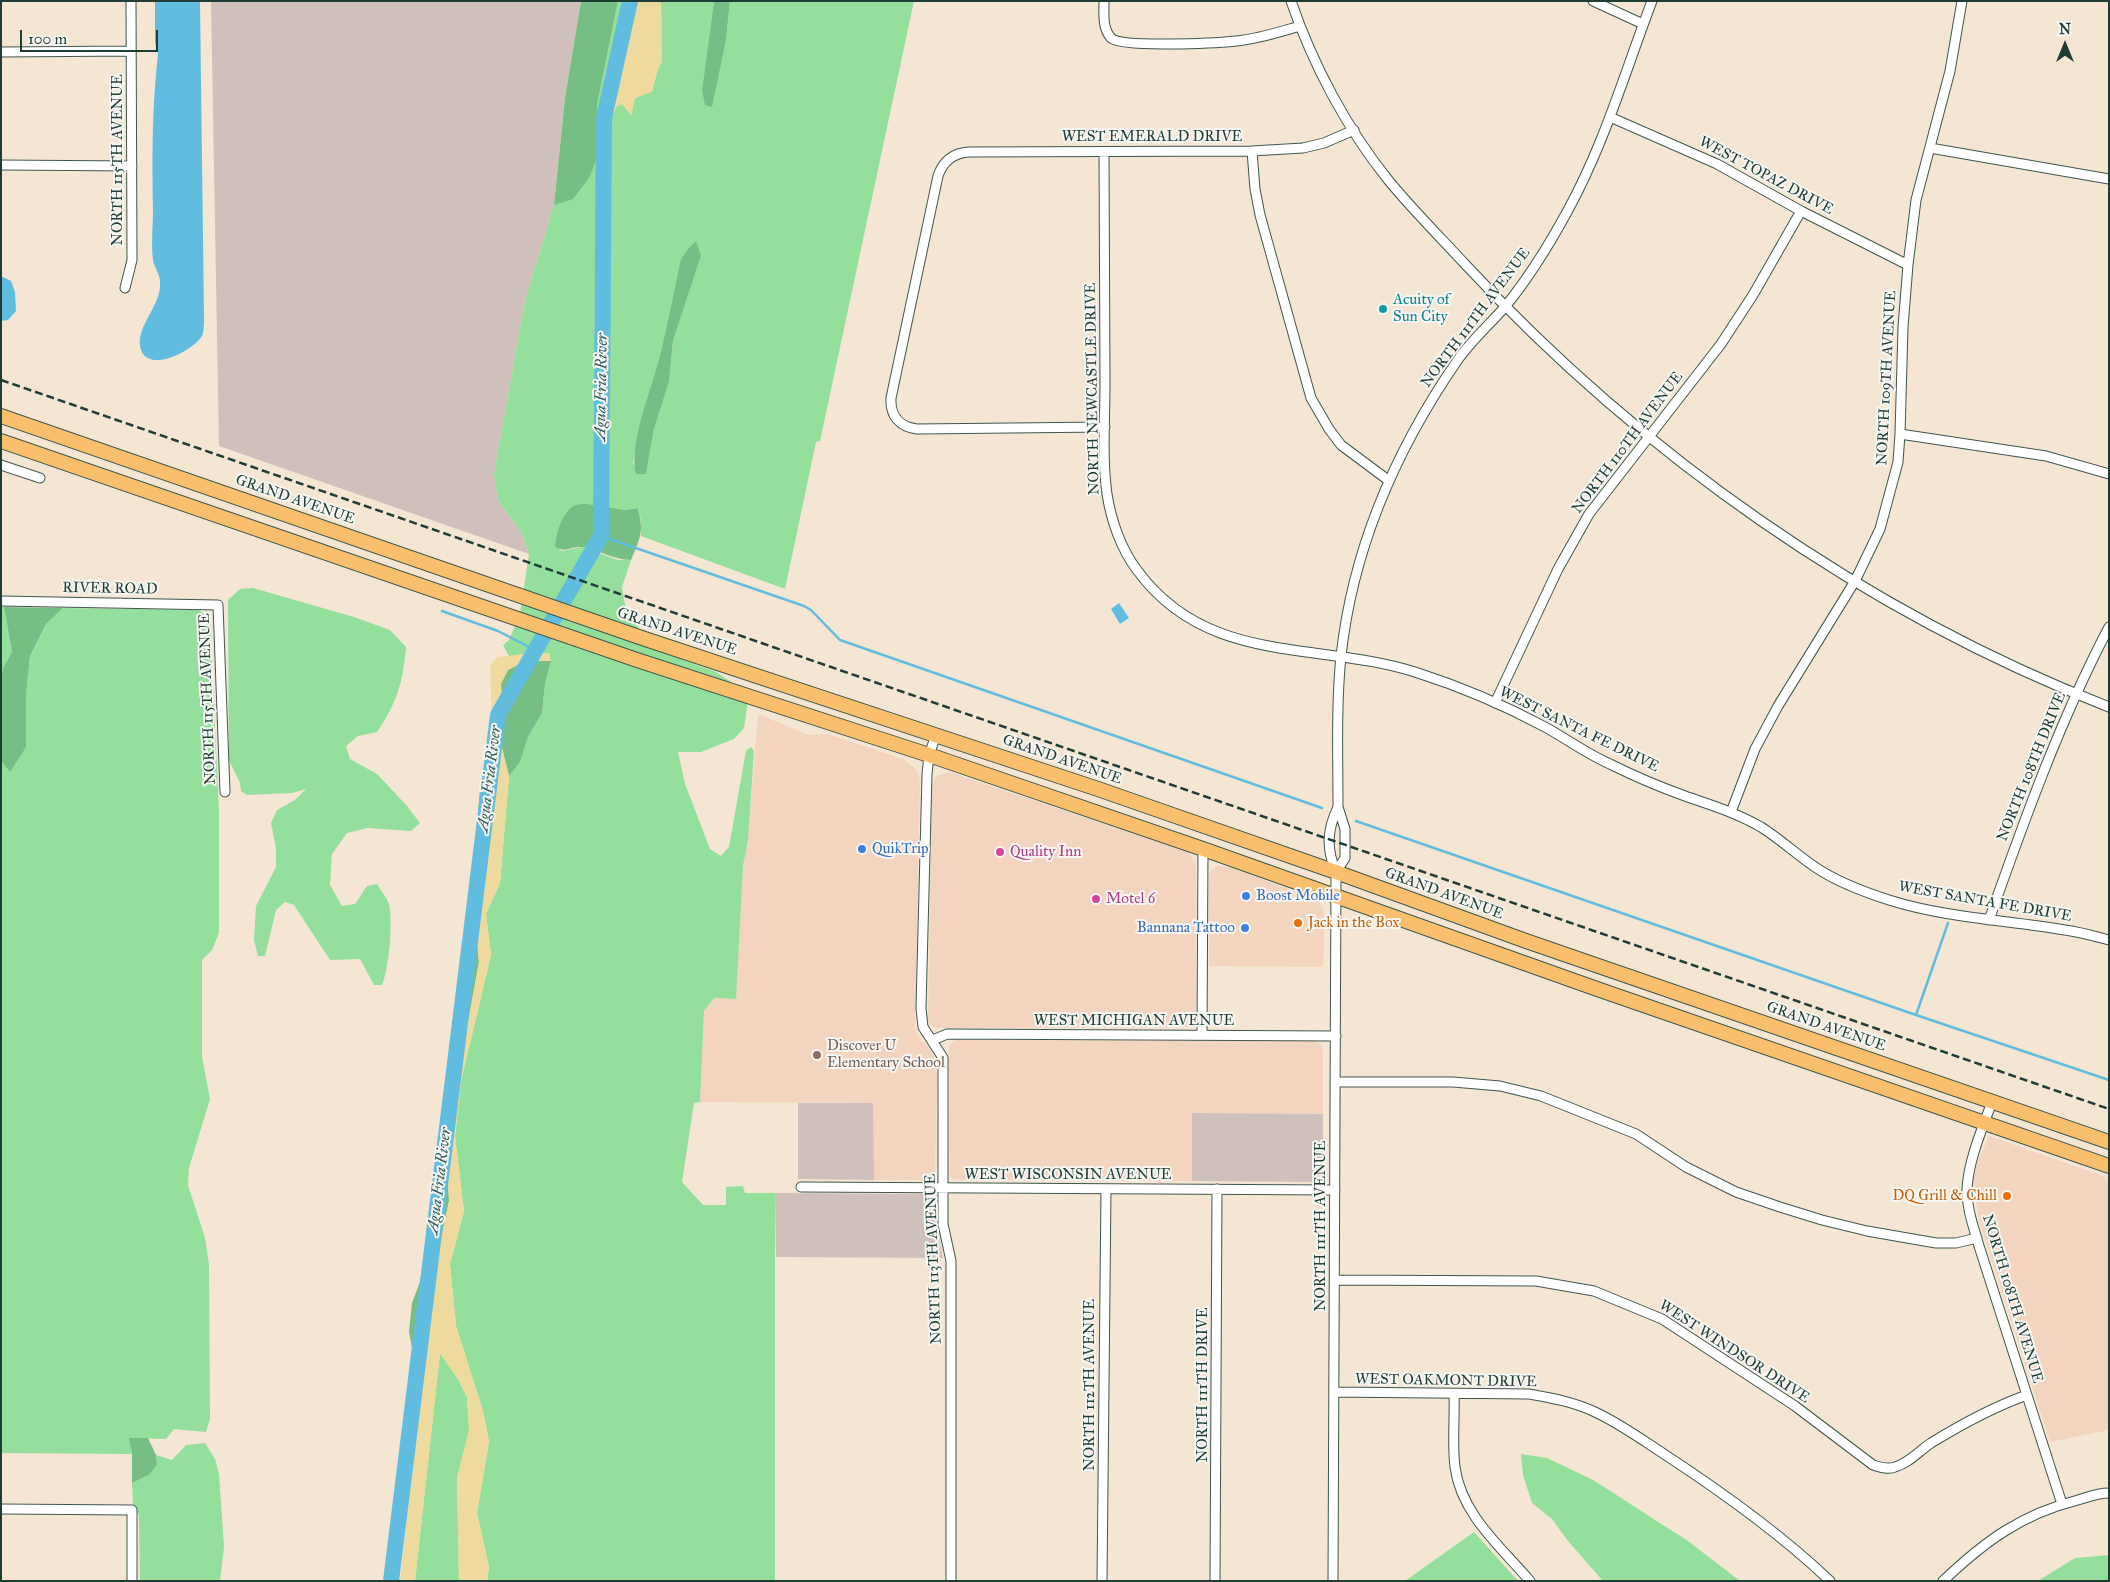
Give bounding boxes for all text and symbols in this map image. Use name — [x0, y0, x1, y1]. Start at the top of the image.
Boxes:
scale bar — [22, 20, 160, 52]
north arrow — [2040, 20, 2090, 70]
text: N — [2059, 21, 2071, 38]
text: 100 m — [28, 30, 67, 48]
street label: NORTH 115TH AVENUE — [109, 74, 127, 246]
street label: WEST EMERALD DRIVE — [1062, 128, 1242, 146]
street label: WEST TOPAZ DRIVE — [1696, 133, 1836, 219]
street label: NORTH 111TH AVENUE — [1418, 245, 1534, 391]
street label: NORTH NEWCASTLE DRIVE — [1082, 283, 1104, 495]
street label: NORTH 109TH AVENUE — [1873, 290, 1901, 466]
place label: Acuity of Sun City — [1393, 291, 1450, 326]
marker: Acuity of Sun City — [1377, 303, 1389, 315]
water label: Agua Fria River — [591, 333, 613, 441]
street label: NORTH 110TH AVENUE — [1569, 368, 1687, 518]
street label: GRAND AVENUE — [233, 471, 357, 529]
street label: RIVER ROAD — [62, 579, 158, 599]
street label: GRAND AVENUE — [615, 604, 739, 660]
street label: NORTH 115TH AVENUE — [196, 613, 220, 785]
street label: WEST SANTA FE DRIVE — [1496, 683, 1662, 777]
street label: NORTH 108TH DRIVE — [1994, 690, 2070, 844]
water label: Agua Fria River — [474, 724, 506, 834]
street label: GRAND AVENUE — [1000, 731, 1124, 789]
place label: QuikTrip — [872, 840, 929, 858]
marker: QuikTrip — [856, 843, 868, 855]
place label: Quality Inn — [1010, 843, 1081, 861]
marker: Quality Inn — [994, 846, 1006, 858]
street label: GRAND AVENUE — [1382, 864, 1506, 924]
street label: WEST SANTA FE DRIVE — [1897, 878, 2073, 926]
place label: Boost Mobile — [1256, 887, 1340, 905]
place label: Motel 6 — [1106, 890, 1155, 908]
marker: Boost Mobile — [1240, 890, 1252, 902]
marker: Motel 6 — [1090, 893, 1102, 905]
place label: Jack in the Box — [1308, 914, 1399, 932]
marker: Jack in the Box — [1292, 917, 1304, 929]
place label: Bannana Tattoo — [1137, 919, 1235, 937]
marker: Bannana Tattoo — [1239, 922, 1251, 934]
street label: GRAND AVENUE — [1764, 998, 1888, 1056]
street label: WEST MICHIGAN AVENUE — [1034, 1012, 1234, 1030]
place label: Discover U Elementary School — [827, 1037, 945, 1072]
marker: Discover U Elementary School — [811, 1049, 823, 1061]
water label: Agua Fria River — [424, 1126, 456, 1236]
street label: NORTH 111TH AVENUE — [1312, 1141, 1330, 1311]
street label: WEST WISCONSIN AVENUE — [965, 1166, 1171, 1184]
street label: NORTH 113TH AVENUE — [922, 1174, 946, 1344]
place label: DQ Grill & Chill — [1893, 1187, 1997, 1205]
marker: DQ Grill & Chill — [2001, 1190, 2013, 1202]
street label: NORTH 108TH AVENUE — [1978, 1213, 2046, 1385]
street label: WEST WINDSOR DRIVE — [1655, 1297, 1813, 1407]
street label: NORTH 112TH AVENUE — [1081, 1299, 1099, 1471]
street label: NORTH 111TH DRIVE — [1194, 1308, 1212, 1462]
street label: WEST OAKMONT DRIVE — [1355, 1370, 1537, 1392]

